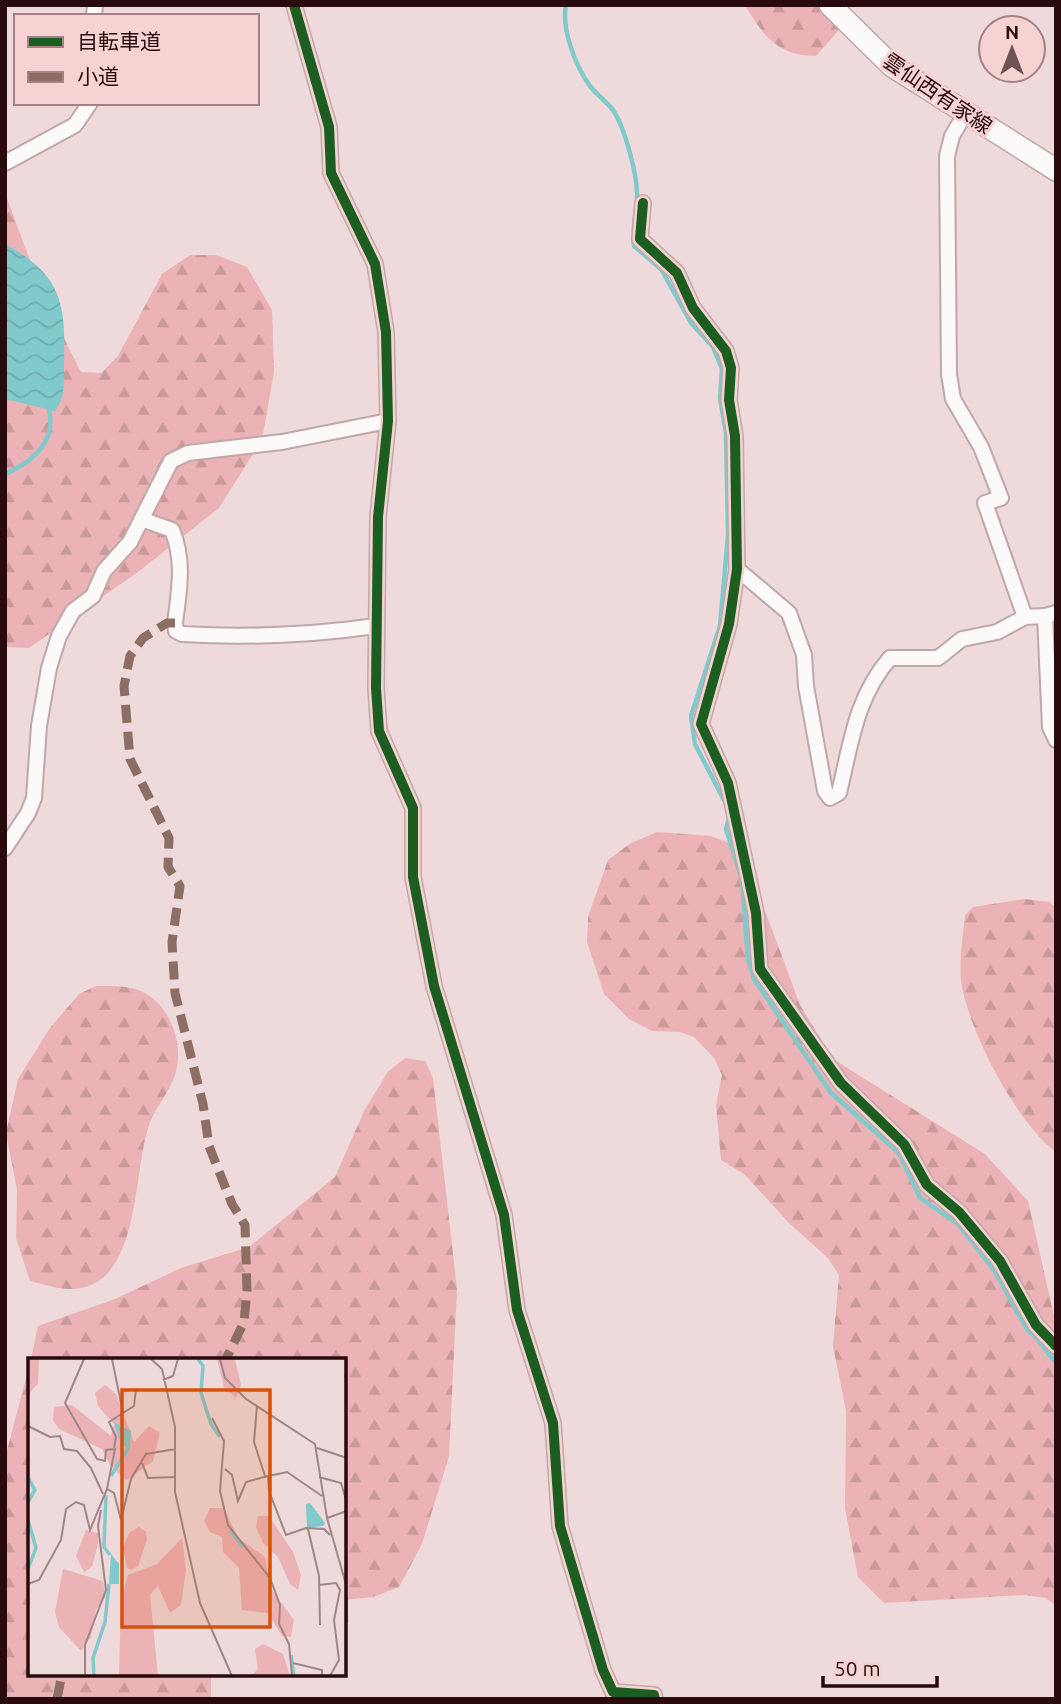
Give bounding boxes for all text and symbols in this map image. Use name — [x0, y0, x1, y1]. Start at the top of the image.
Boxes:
legend — [14, 14, 259, 105]
north arrow — [977, 14, 1047, 84]
text: N — [1005, 21, 1019, 43]
text: 自転車道 — [77, 29, 161, 53]
street label: 雲仙西有家線 — [879, 48, 997, 138]
text: 小道 — [77, 64, 119, 88]
inset map — [28, 1358, 346, 1676]
scale bar — [823, 1644, 937, 1688]
text: 50 m — [834, 1656, 881, 1680]

